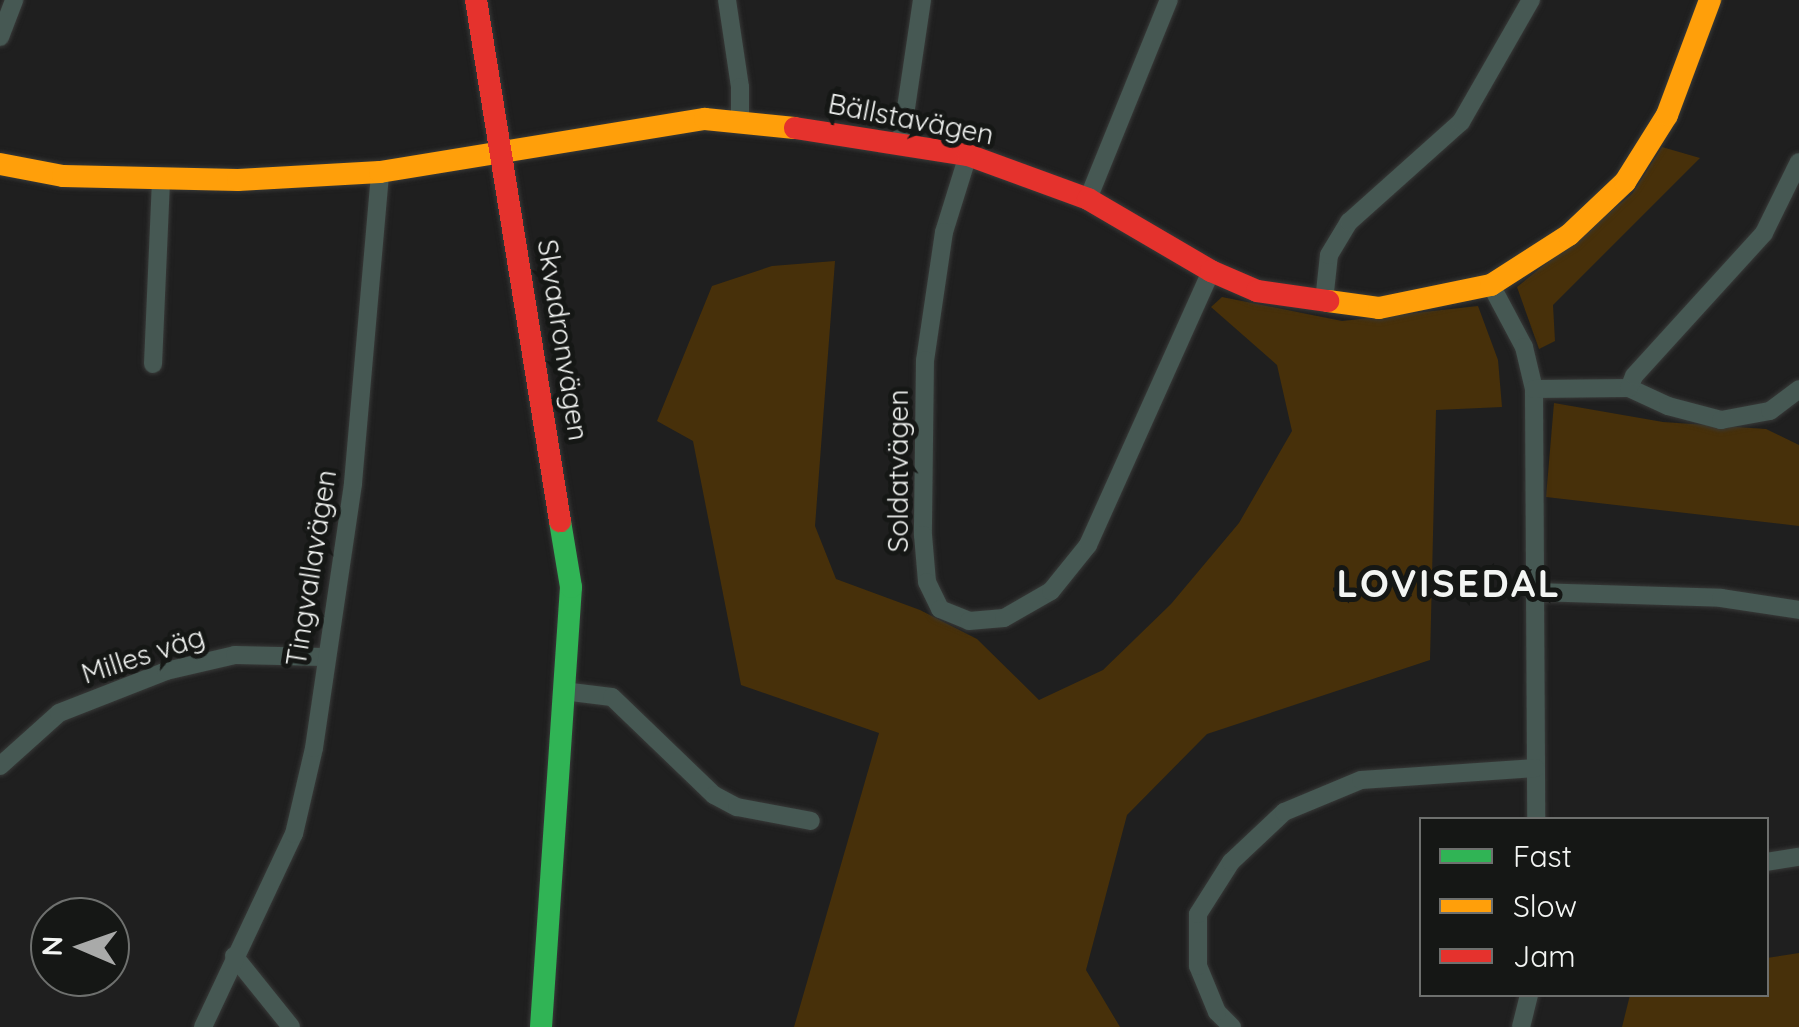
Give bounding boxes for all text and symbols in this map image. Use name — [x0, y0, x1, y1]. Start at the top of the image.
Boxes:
street label: Bällstavägen — [825, 86, 997, 152]
street label: Skvadronvägen — [531, 237, 595, 443]
street label: Soldatvägen — [881, 390, 915, 552]
street label: Tingvallavägen — [279, 467, 343, 669]
district label: LOVISEDAL — [1336, 561, 1562, 607]
street label: Milles väg — [77, 619, 209, 691]
legend — [1419, 817, 1769, 997]
text: Fast — [1513, 837, 1572, 875]
text: Slow — [1513, 887, 1577, 925]
north arrow — [30, 897, 130, 997]
text: N — [34, 935, 69, 957]
text: Jam — [1513, 937, 1576, 975]

